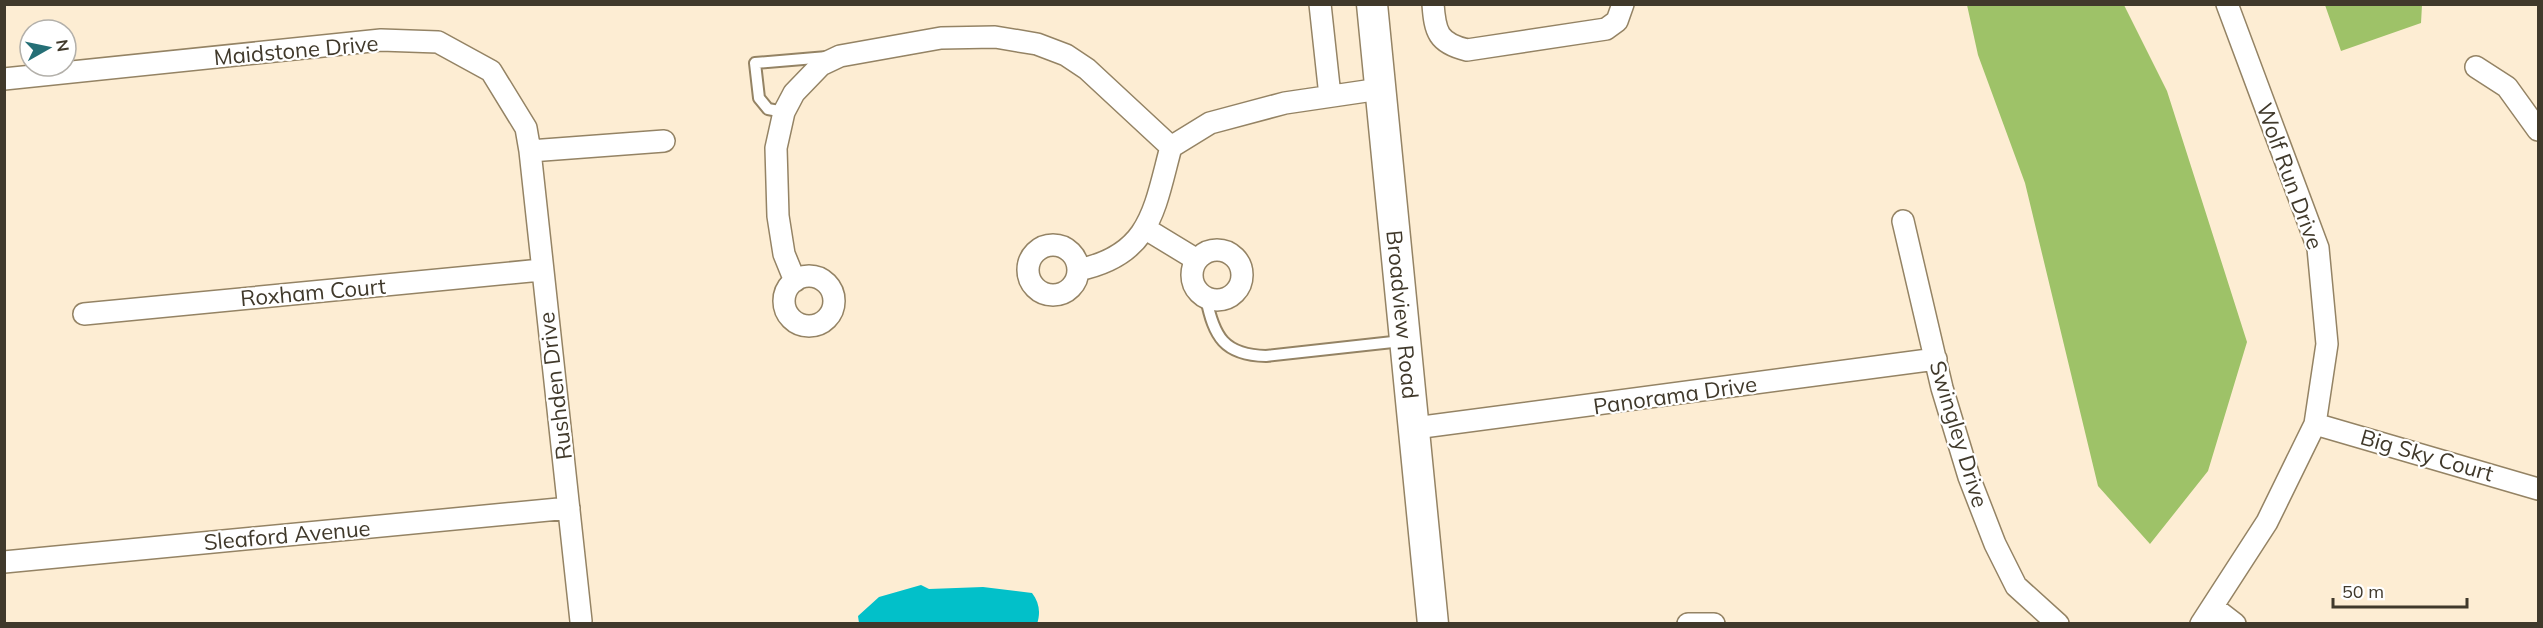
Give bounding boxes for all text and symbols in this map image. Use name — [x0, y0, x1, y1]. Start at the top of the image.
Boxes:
north arrow — [18, 18, 78, 78]
street label: Maidstone Drive — [212, 29, 380, 71]
text: N — [52, 38, 74, 53]
street label: Wolf Run Drive — [2251, 99, 2329, 253]
street label: Broadview Road — [1380, 229, 1425, 400]
street label: Roxham Court — [239, 272, 387, 312]
street label: Rushden Drive — [532, 311, 578, 461]
street label: Swingley Drive — [1923, 357, 1995, 511]
street label: Panorama Drive — [1591, 370, 1759, 420]
street label: Big Sky Court — [2357, 423, 2497, 487]
street label: Sleaford Avenue — [202, 514, 372, 556]
scale bar — [2333, 571, 2466, 609]
text: 50 m — [2342, 580, 2384, 603]

